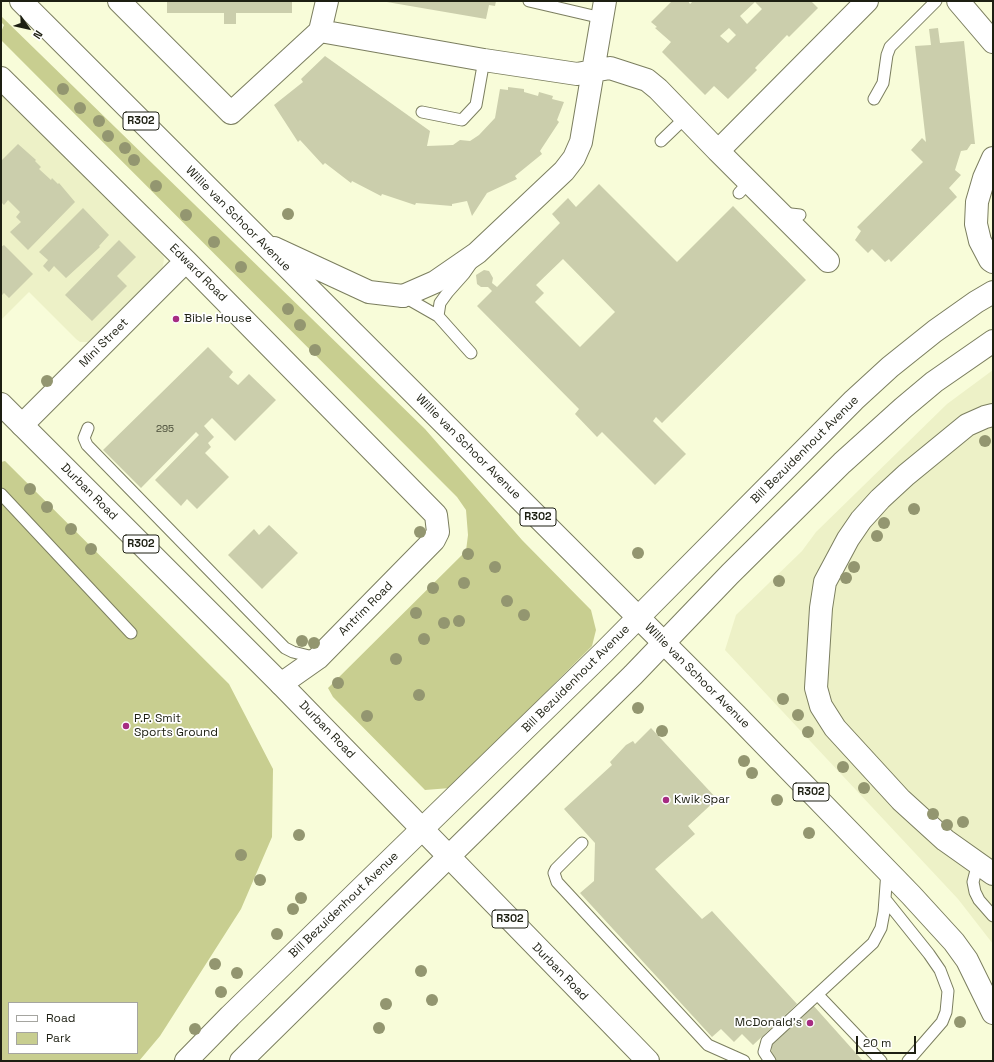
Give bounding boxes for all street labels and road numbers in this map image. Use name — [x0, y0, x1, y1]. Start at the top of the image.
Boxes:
road number: R302 — [123, 112, 159, 130]
street label: Willie van Schoor Avenue — [182, 163, 294, 275]
street label: Edward Road — [166, 241, 230, 305]
street label: Mini Street — [77, 316, 131, 370]
street label: Willie van Schoor Avenue — [412, 391, 524, 503]
street label: Bill Bezuidenhout Avenue — [748, 393, 862, 507]
street label: Durban Road — [58, 461, 120, 523]
road number: R302 — [520, 508, 556, 526]
road number: R302 — [123, 535, 159, 553]
street label: Antrim Road — [336, 579, 396, 639]
street label: Willie van Schoor Avenue — [641, 620, 753, 732]
street label: Bill Bezuidenhout Avenue — [519, 622, 633, 736]
street label: Durban Road — [296, 698, 358, 762]
road number: R302 — [793, 783, 829, 801]
street label: Bill Bezuidenhout Avenue — [286, 849, 402, 961]
road number: R302 — [492, 910, 528, 928]
street label: Durban Road — [529, 940, 591, 1004]

